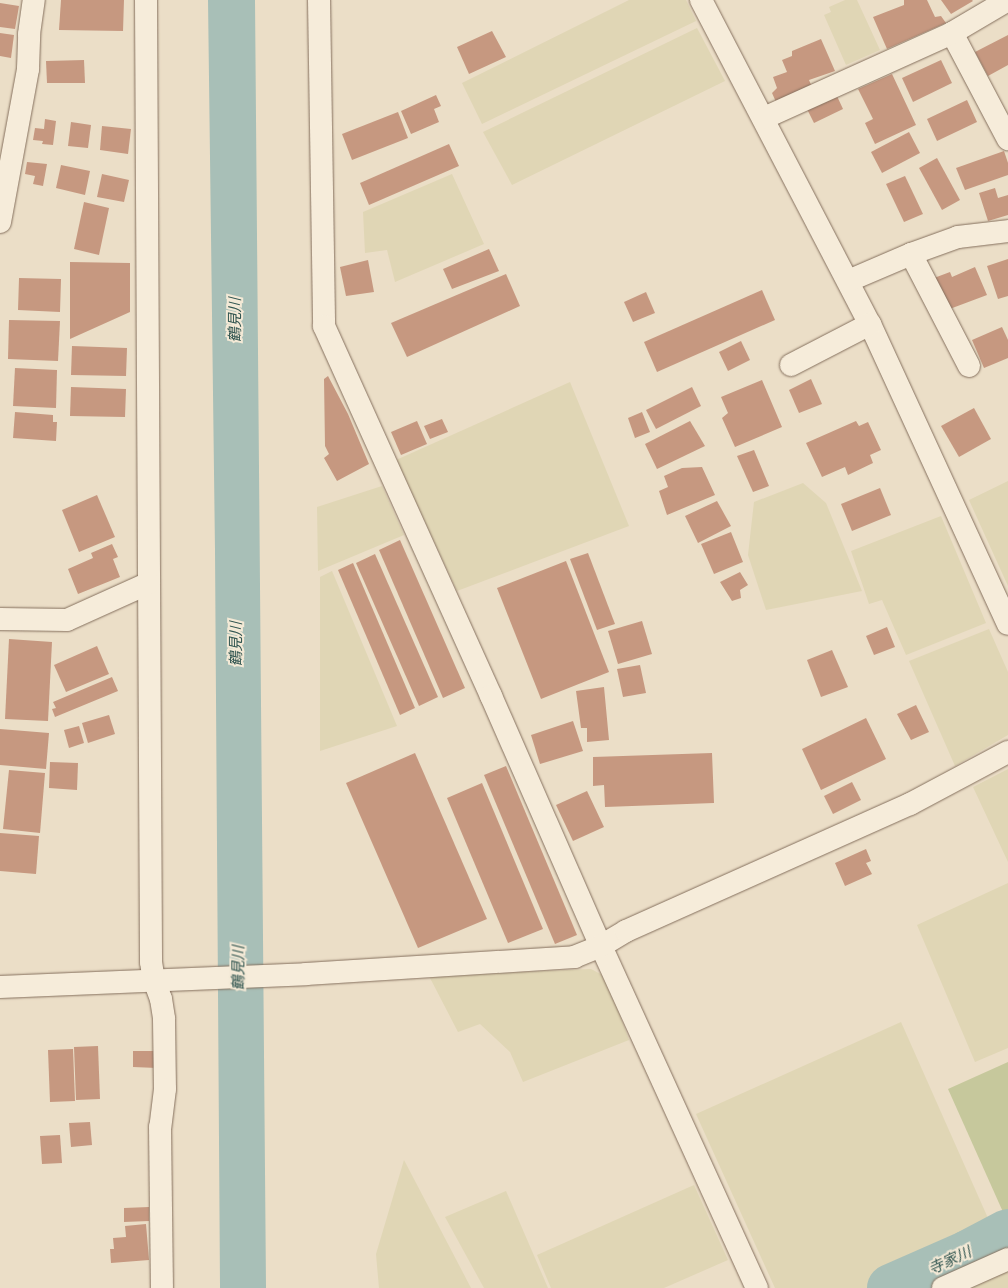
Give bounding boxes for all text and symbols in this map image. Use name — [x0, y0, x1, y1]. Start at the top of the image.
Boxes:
water label: 鶴見川 — [227, 298, 245, 342]
water label: 鶴見川 — [228, 622, 246, 666]
water label: 鶴見川 — [230, 946, 248, 990]
water label: 寺家川 — [926, 1243, 974, 1279]

